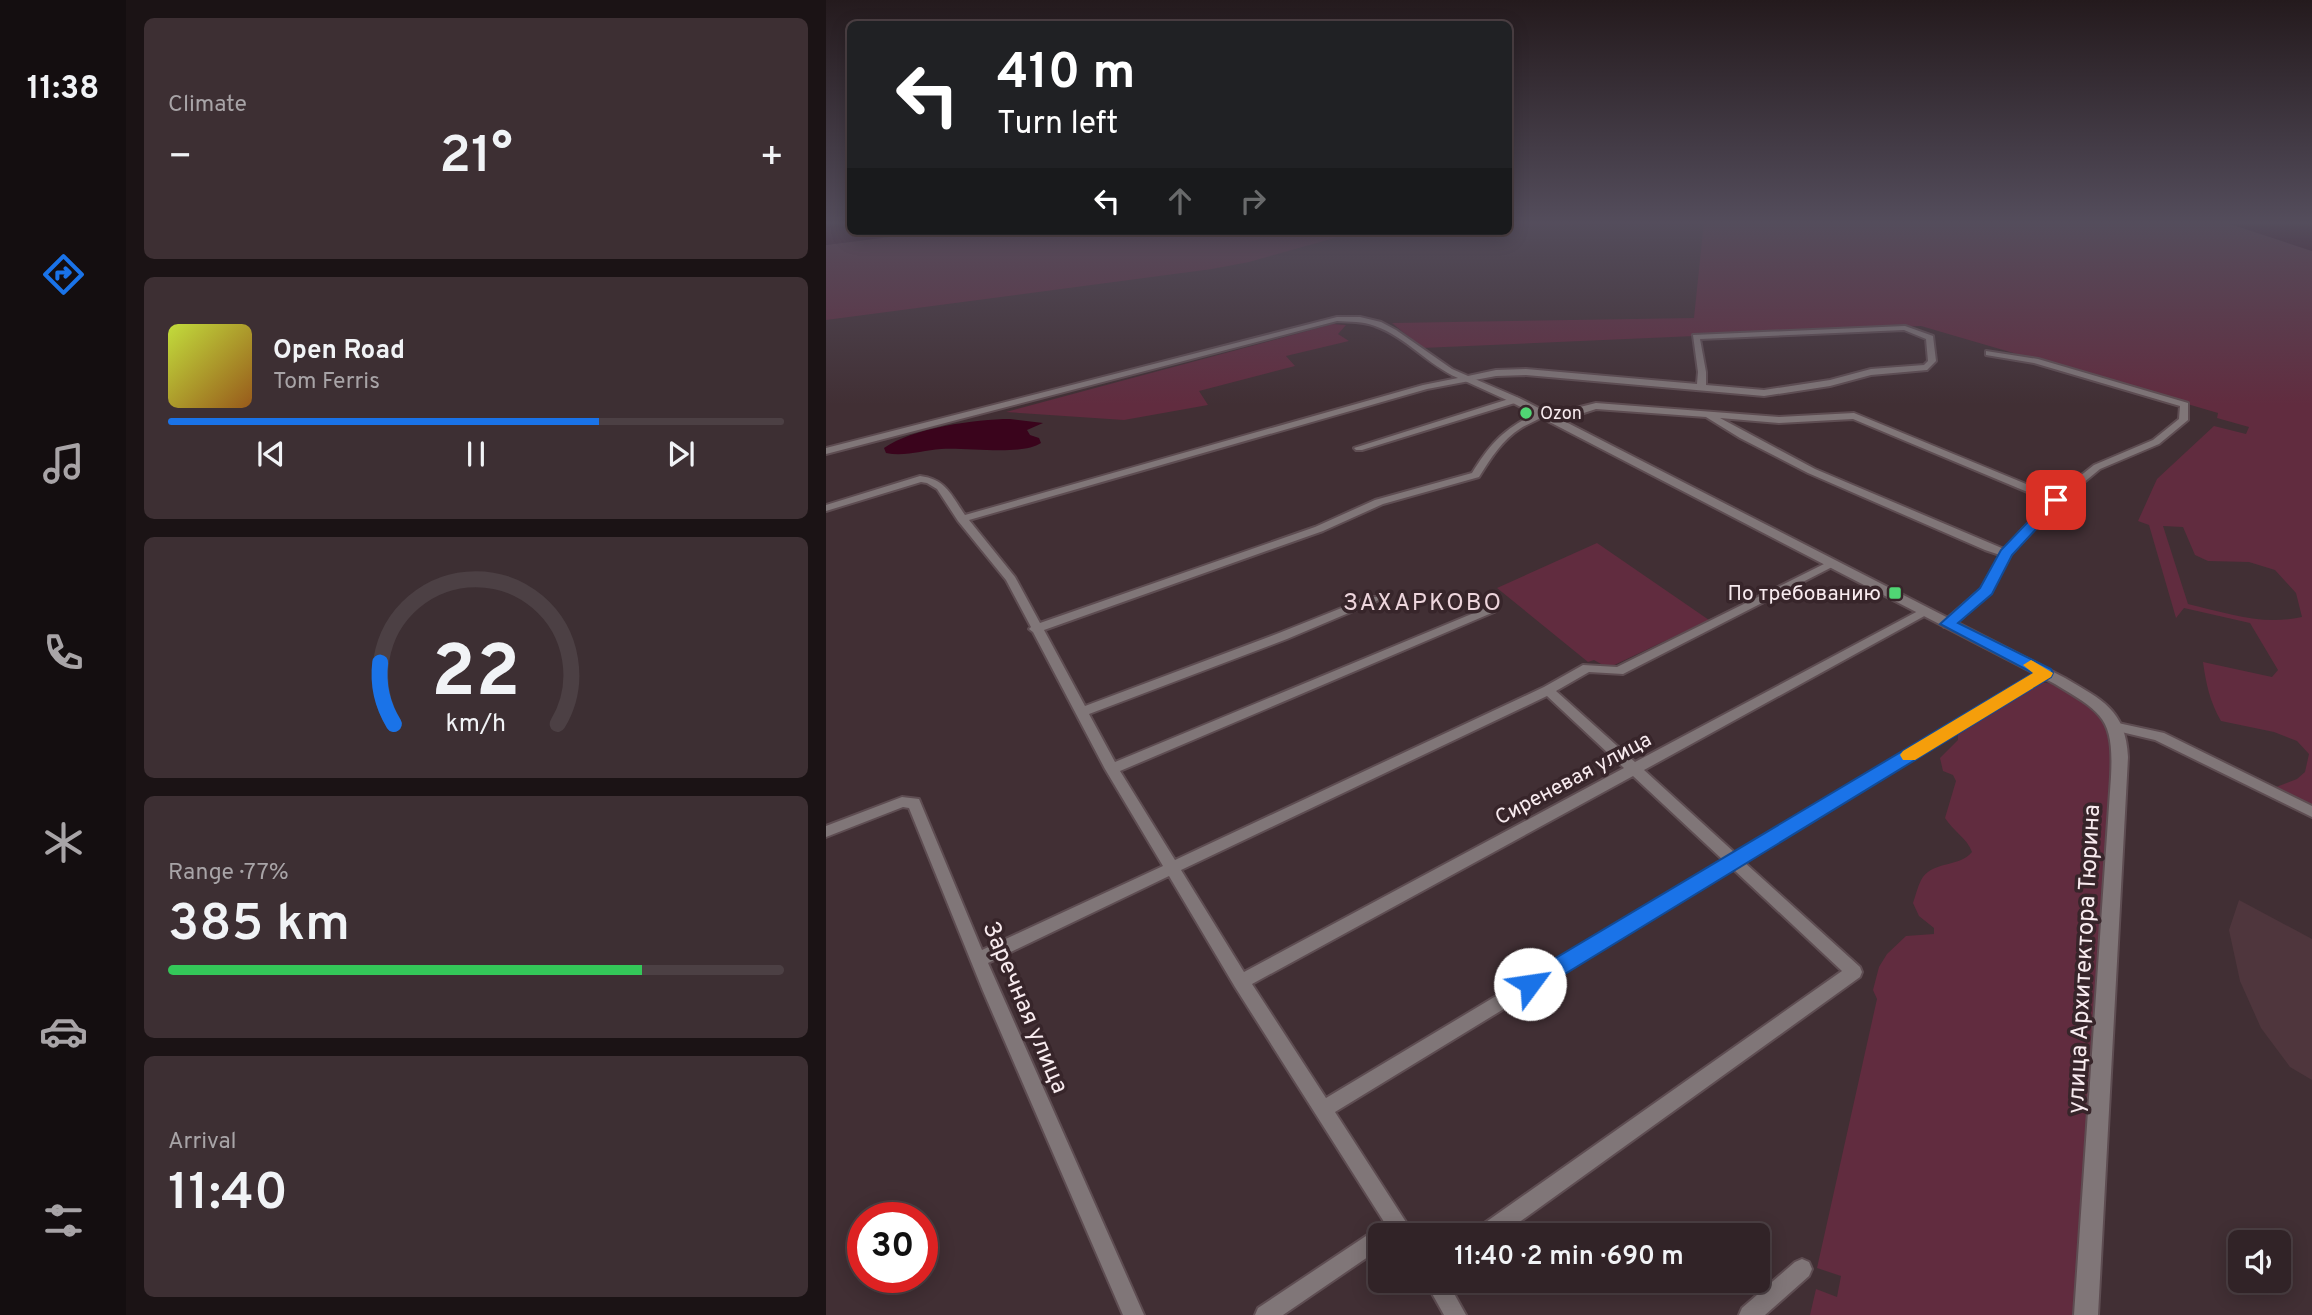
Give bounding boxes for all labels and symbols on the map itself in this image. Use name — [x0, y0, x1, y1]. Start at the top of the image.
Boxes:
place label: Ozon — [1540, 403, 1582, 426]
marker: Ozon — [1518, 405, 1534, 421]
pin — [2026, 470, 2086, 530]
place label: По требованию — [1728, 581, 1881, 608]
marker: По требованию — [1887, 585, 1903, 601]
district label: ЗАХАРКОВО — [1343, 589, 1503, 619]
street label: Сиреневая улица — [1491, 727, 1657, 832]
street label: улица Архитектора Тюрина — [2062, 804, 2108, 1115]
street label: Заречная улица — [974, 917, 1074, 1098]
position arrow — [1493, 947, 1567, 1021]
speed limit sign: 30 — [847, 1202, 938, 1293]

